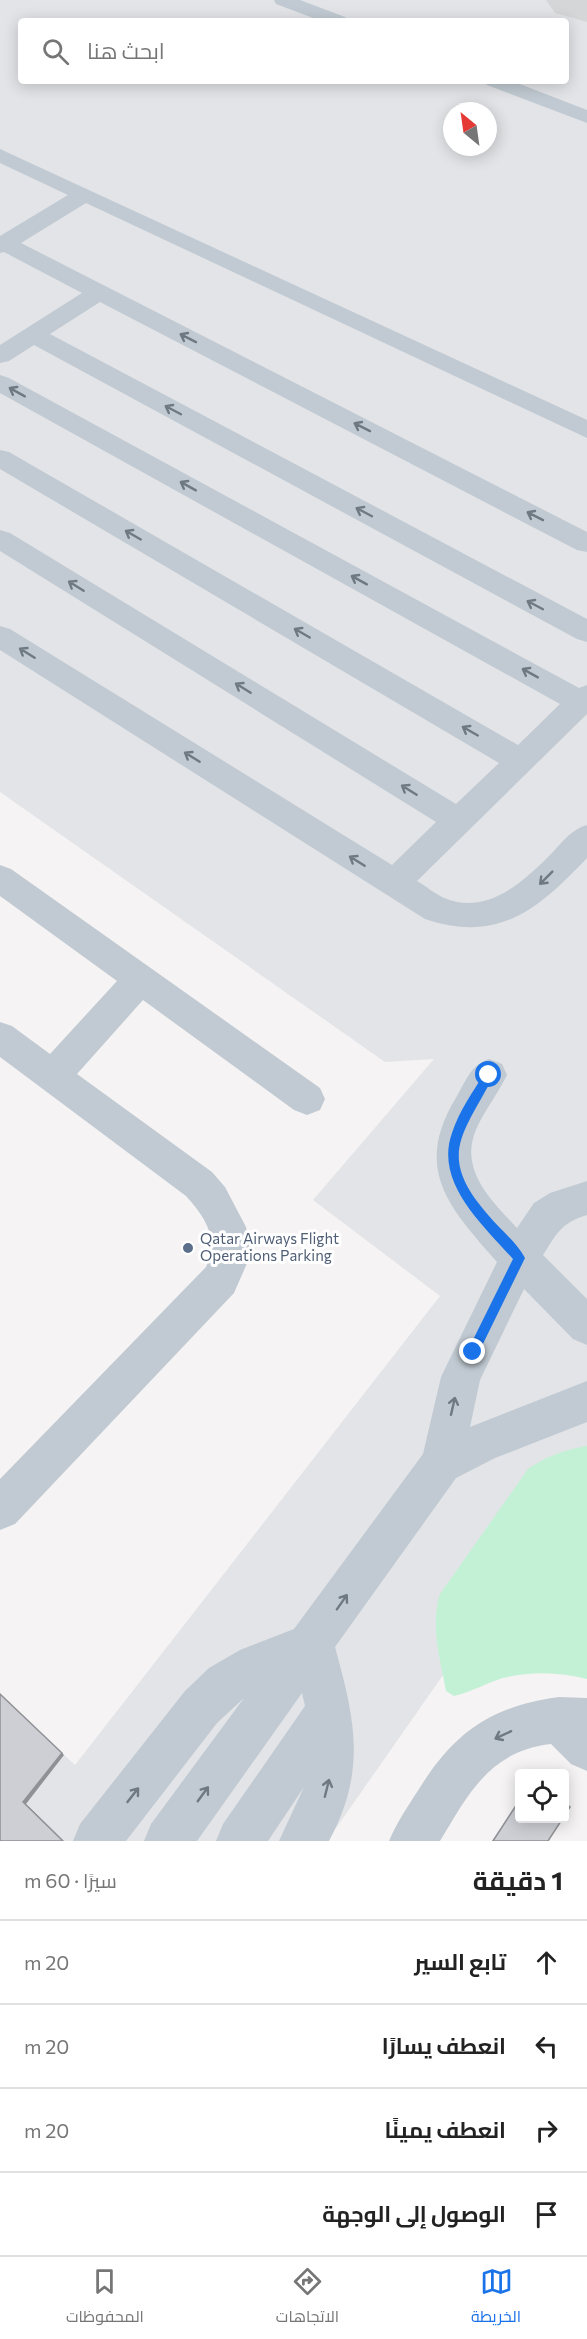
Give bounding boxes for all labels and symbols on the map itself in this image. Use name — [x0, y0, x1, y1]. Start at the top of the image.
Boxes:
north arrow — [443, 102, 497, 156]
one-way arrow — [180, 332, 198, 343]
one-way arrow — [9, 386, 26, 398]
one-way arrow — [165, 404, 183, 415]
one-way arrow — [353, 421, 371, 432]
one-way arrow — [180, 480, 197, 492]
one-way arrow — [355, 506, 373, 517]
one-way arrow — [527, 510, 544, 522]
one-way arrow — [125, 529, 142, 541]
one-way arrow — [351, 574, 368, 586]
one-way arrow — [68, 580, 85, 593]
one-way arrow — [527, 599, 545, 610]
one-way arrow — [294, 627, 311, 639]
one-way arrow — [19, 647, 36, 659]
one-way arrow — [522, 667, 539, 679]
one-way arrow — [235, 682, 252, 694]
one-way arrow — [462, 725, 480, 736]
one-way arrow — [184, 751, 201, 763]
one-way arrow — [401, 784, 418, 796]
one-way arrow — [348, 855, 365, 868]
one-way arrow — [539, 871, 553, 886]
route start — [475, 1061, 501, 1087]
place label: Qatar Airways Flight Operations Parking — [200, 1229, 339, 1264]
marker: Qatar Airways Flight Operations Parking — [181, 1241, 195, 1255]
route end — [459, 1338, 485, 1364]
one-way arrow — [448, 1396, 460, 1415]
one-way arrow — [336, 1594, 348, 1610]
one-way arrow — [494, 1730, 512, 1742]
one-way arrow — [321, 1779, 333, 1798]
one-way arrow — [197, 1786, 209, 1802]
one-way arrow — [126, 1787, 139, 1803]

